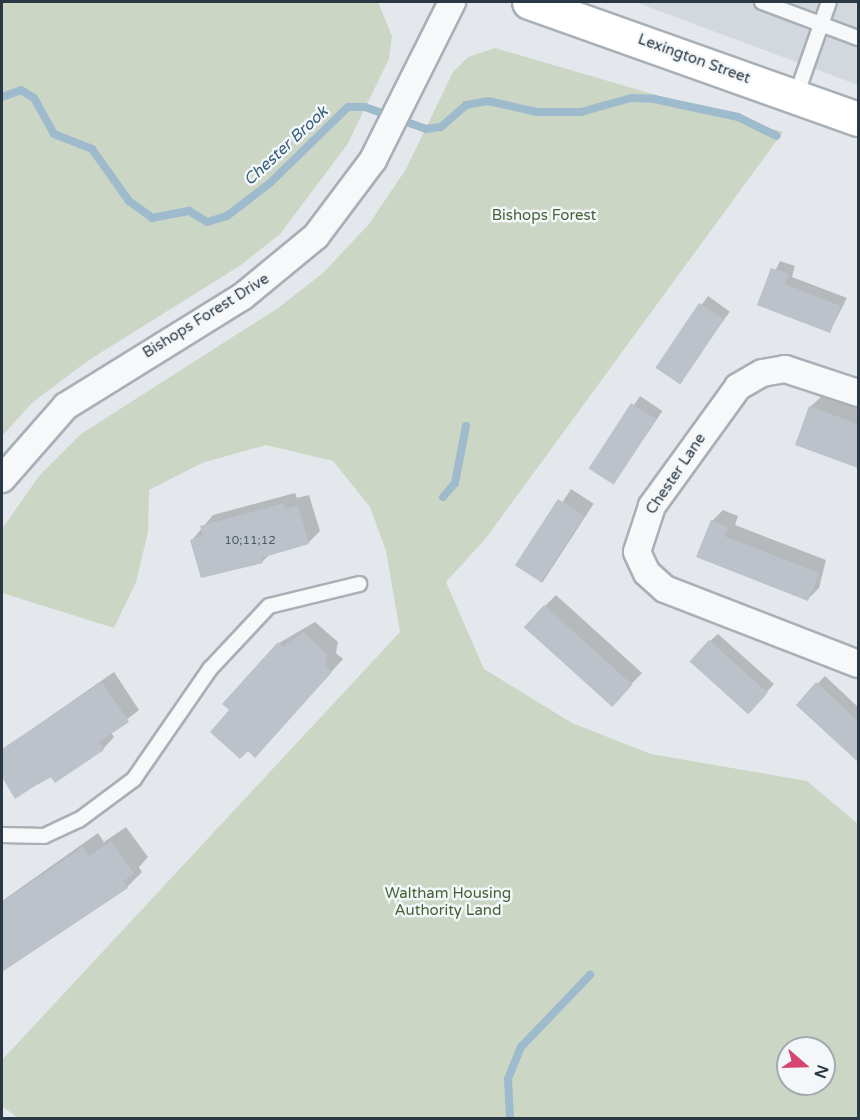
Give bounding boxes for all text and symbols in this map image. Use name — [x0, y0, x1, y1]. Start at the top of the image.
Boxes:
street label: Lexington Street — [635, 30, 753, 88]
water label: Chester Brook — [240, 102, 332, 190]
park label: Bishops Forest — [492, 207, 596, 225]
street label: Bishops Forest Drive — [140, 270, 272, 362]
street label: Chester Lane — [642, 430, 710, 518]
house number: 10;11;12 — [224, 534, 276, 548]
park label: Waltham Housing Authority Land — [385, 884, 511, 919]
north arrow — [776, 1036, 836, 1096]
text: N — [809, 1062, 833, 1081]

